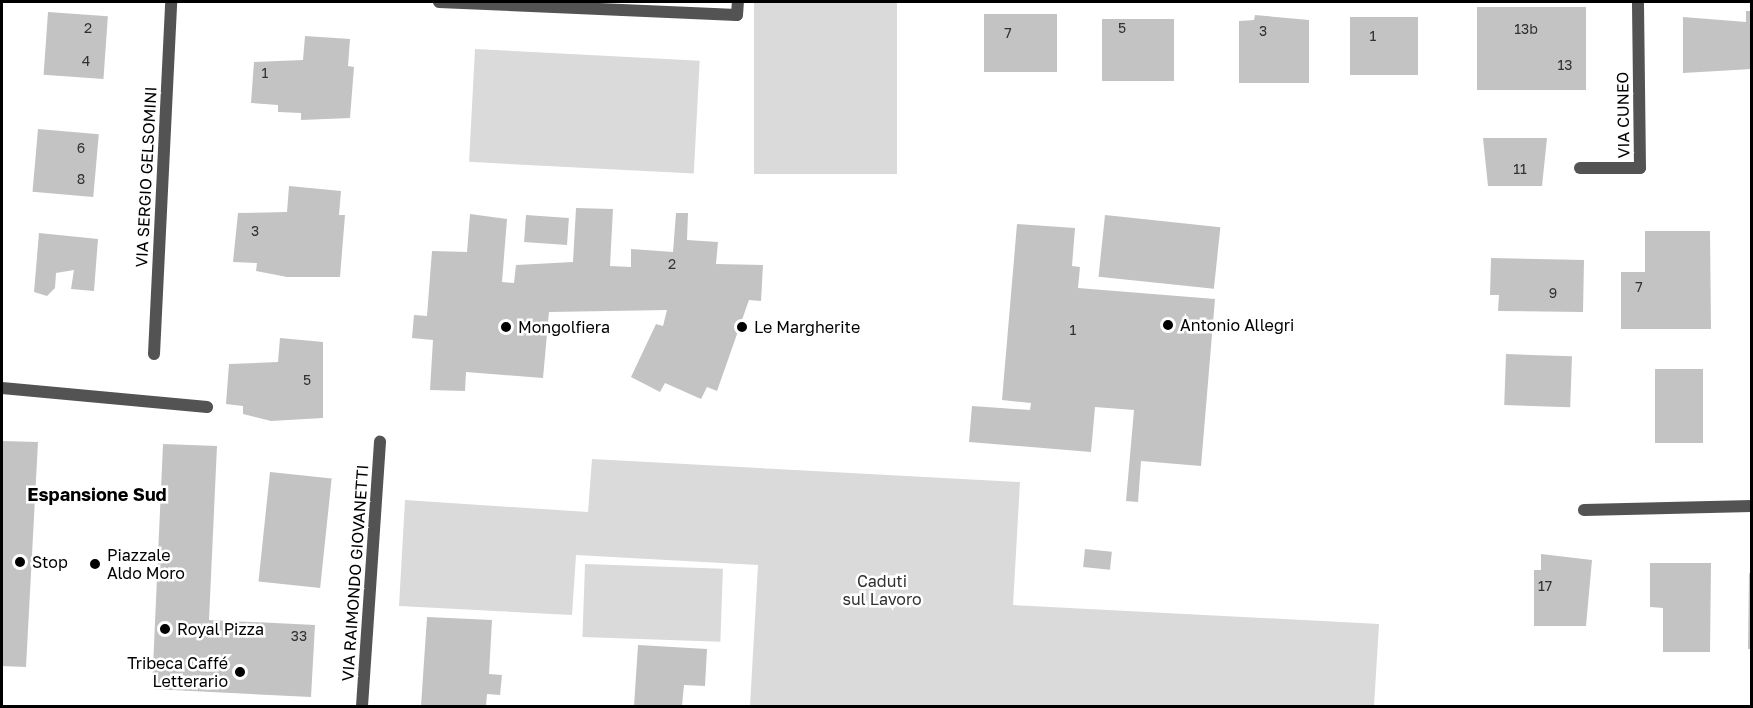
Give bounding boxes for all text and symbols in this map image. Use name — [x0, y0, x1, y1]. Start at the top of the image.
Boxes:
house number: 2 — [84, 20, 92, 36]
house number: 5 — [1118, 20, 1126, 36]
house number: 13b — [1514, 21, 1538, 37]
house number: 3 — [1259, 23, 1267, 39]
house number: 7 — [1004, 25, 1012, 41]
house number: 1 — [1370, 28, 1376, 44]
house number: 4 — [82, 53, 90, 69]
house number: 13 — [1558, 57, 1572, 73]
house number: 1 — [262, 65, 268, 81]
street label: VIA CUNEO — [1613, 71, 1633, 159]
street label: VIA SERGIO GELSOMINI — [132, 86, 160, 268]
house number: 6 — [77, 140, 85, 156]
house number: 11 — [1513, 161, 1527, 177]
house number: 8 — [77, 171, 85, 187]
house number: 3 — [251, 223, 259, 239]
house number: 2 — [668, 256, 676, 272]
house number: 7 — [1635, 279, 1643, 295]
house number: 9 — [1549, 285, 1557, 301]
place label: Antonio Allegri — [1180, 315, 1294, 335]
place label: Mongolfiera — [518, 317, 610, 337]
place label: Le Margherite — [754, 317, 860, 337]
marker: Antonio Allegri — [1161, 318, 1175, 332]
marker: Mongolfiera — [499, 320, 513, 334]
marker: Le Margherite — [735, 320, 749, 334]
house number: 1 — [1070, 322, 1076, 338]
house number: 5 — [303, 372, 311, 388]
street label: VIA RAIMONDO GIOVANETTI — [338, 464, 372, 682]
district label: Espansione Sud — [27, 483, 167, 505]
place label: Piazzale Aldo Moro — [107, 545, 185, 583]
place label: Stop — [32, 552, 68, 572]
marker: Stop — [13, 555, 27, 569]
marker: Piazzale Aldo Moro — [88, 557, 102, 571]
park label: Caduti sul Lavoro — [842, 571, 922, 609]
house number: 17 — [1538, 578, 1552, 594]
place label: Royal Pizza — [177, 619, 264, 639]
marker: Royal Pizza — [158, 622, 172, 636]
house number: 33 — [291, 628, 307, 644]
place label: Tribeca Caffé Letterario — [127, 653, 228, 691]
marker: Tribeca Caffé Letterario — [233, 665, 247, 679]

